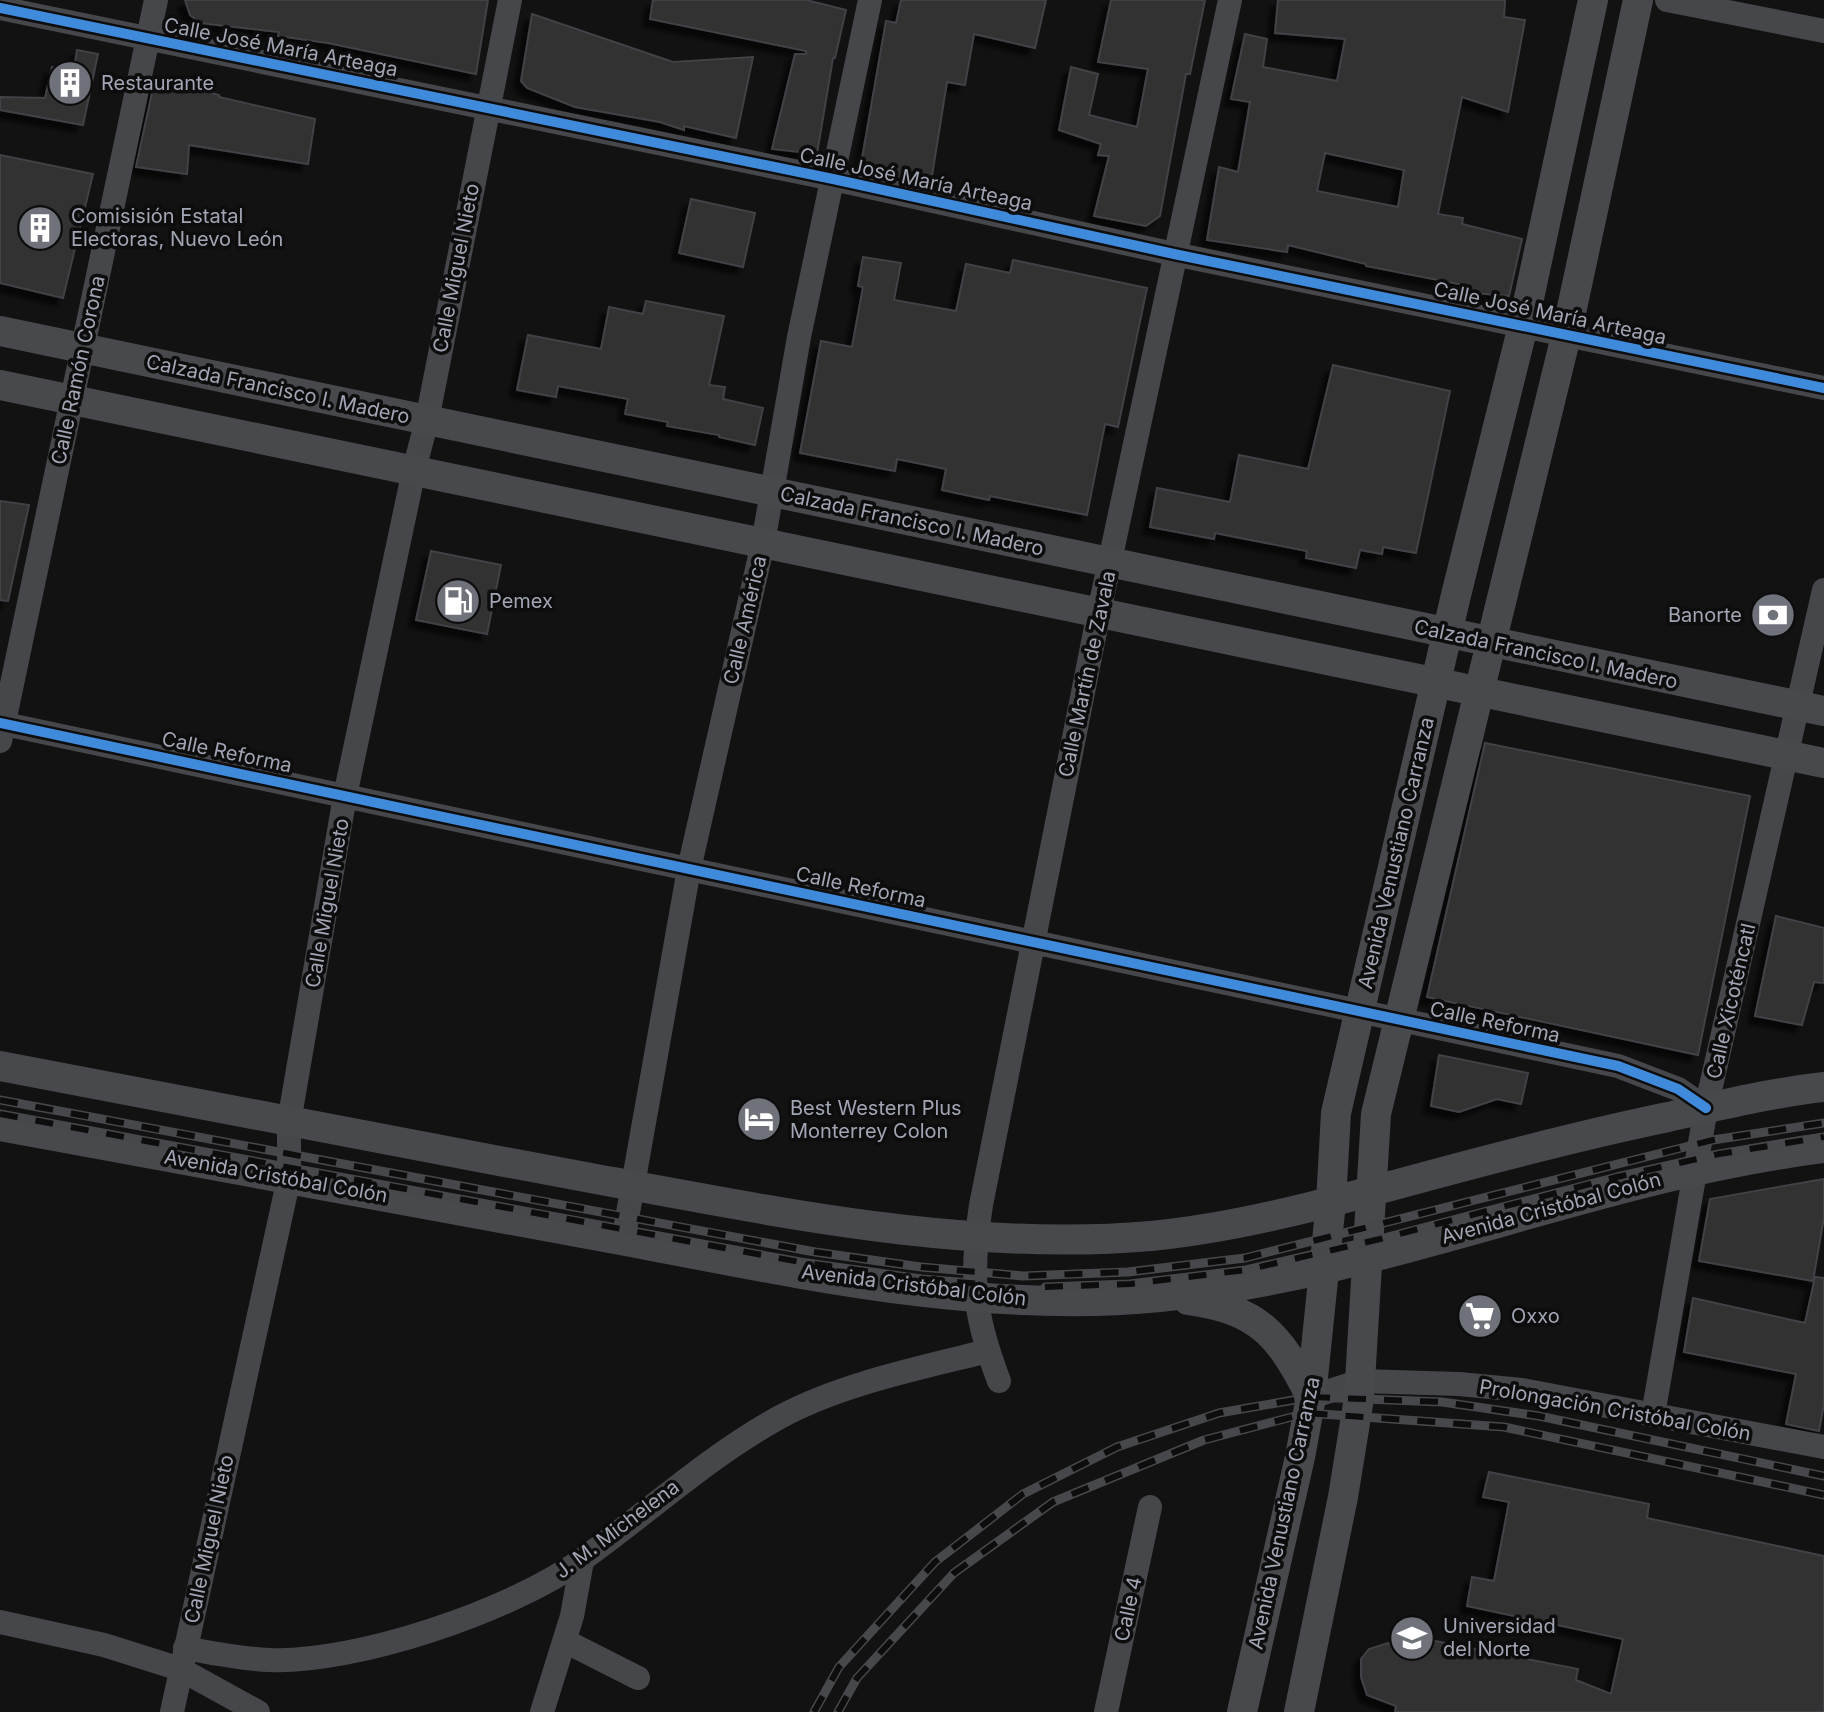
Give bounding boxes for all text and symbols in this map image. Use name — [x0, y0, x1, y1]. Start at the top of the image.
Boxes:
street label: Calle José María Arteaga — [162, 13, 400, 81]
building icon: Restaurante — [46, 59, 94, 107]
place label: Restaurante — [101, 71, 214, 95]
street label: Calle José María Arteaga — [797, 143, 1035, 215]
street label: Calle Miguel Nieto — [428, 181, 484, 355]
building icon: Comisisión Estatal Electoras, Nuevo León — [16, 204, 64, 252]
place label: Comisisión Estatal Electoras, Nuevo León — [71, 204, 283, 251]
street label: Calle Ramón Corona — [46, 273, 110, 467]
street label: Calle José María Arteaga — [1431, 277, 1669, 349]
street label: Calzada Francisco I. Madero — [144, 349, 412, 429]
street label: Calzada Francisco I. Madero — [778, 481, 1046, 561]
street label: Calle América — [719, 553, 771, 687]
street label: Calle Martín de Zavala — [1053, 569, 1121, 779]
fuel station icon: Pemex — [434, 577, 482, 625]
place label: Pemex — [489, 589, 553, 613]
bank icon: Banorte — [1749, 591, 1797, 639]
place label: Banorte — [1668, 603, 1742, 627]
street label: Calzada Francisco I. Madero — [1412, 614, 1680, 694]
street label: Avenida Venustiano Carranza — [1353, 715, 1439, 991]
street label: Calle Reforma — [160, 726, 294, 778]
street label: Calle Miguel Nieto — [300, 816, 354, 990]
street label: Calle Reforma — [794, 861, 928, 913]
street label: Calle Xicoténcatl — [1701, 921, 1761, 1081]
street label: Calle Reforma — [1428, 996, 1562, 1048]
hotel icon: Best Western Plus Monterrey Colon — [735, 1095, 783, 1143]
place label: Best Western Plus Monterrey Colon — [790, 1096, 962, 1143]
street label: Avenida Cristóbal Colón — [162, 1145, 390, 1207]
street label: Avenida Cristóbal Colón — [1439, 1167, 1663, 1249]
street label: Avenida Cristóbal Colón — [800, 1259, 1028, 1311]
supermarket icon: Oxxo — [1456, 1292, 1504, 1340]
place label: Oxxo — [1511, 1304, 1560, 1328]
street label: Prolongación Cristóbal Colón — [1477, 1374, 1753, 1446]
street label: Avenida Venustiano Carranza — [1243, 1375, 1325, 1651]
street label: Calle Miguel Nieto — [179, 1452, 239, 1626]
street label: J. M. Michelena — [550, 1475, 684, 1583]
street label: Calle 4 — [1109, 1574, 1147, 1644]
school or university icon: Universidad del Norte — [1388, 1614, 1436, 1662]
place label: Universidad del Norte — [1443, 1614, 1556, 1661]

